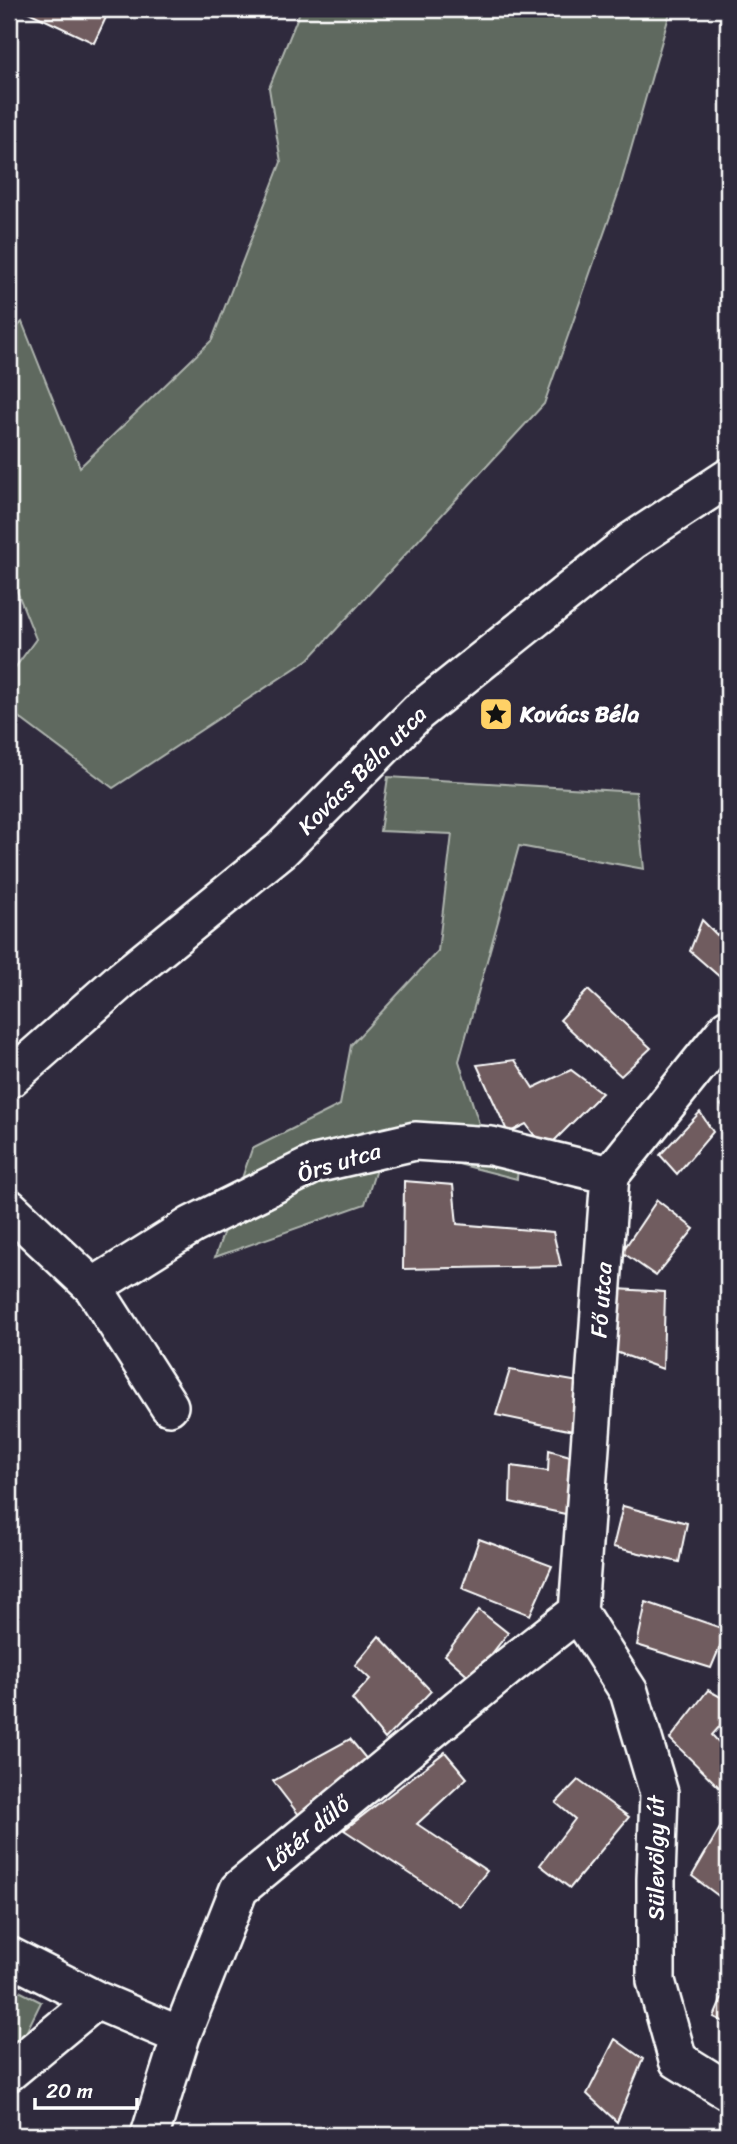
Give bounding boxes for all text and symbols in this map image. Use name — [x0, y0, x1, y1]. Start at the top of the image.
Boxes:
place label: Kovács Béla — [519, 694, 640, 735]
street label: Kovács Béla utca — [288, 695, 437, 845]
place icon: Kovács Béla — [477, 695, 515, 733]
street label: Örs utca — [292, 1130, 386, 1195]
street label: Fő utca — [578, 1260, 625, 1339]
street label: Lőtér dűlő — [255, 1784, 361, 1882]
street label: Sülevölgy út — [636, 1794, 677, 1921]
scale bar — [35, 2067, 136, 2111]
text: 20 m — [46, 2072, 93, 2110]

